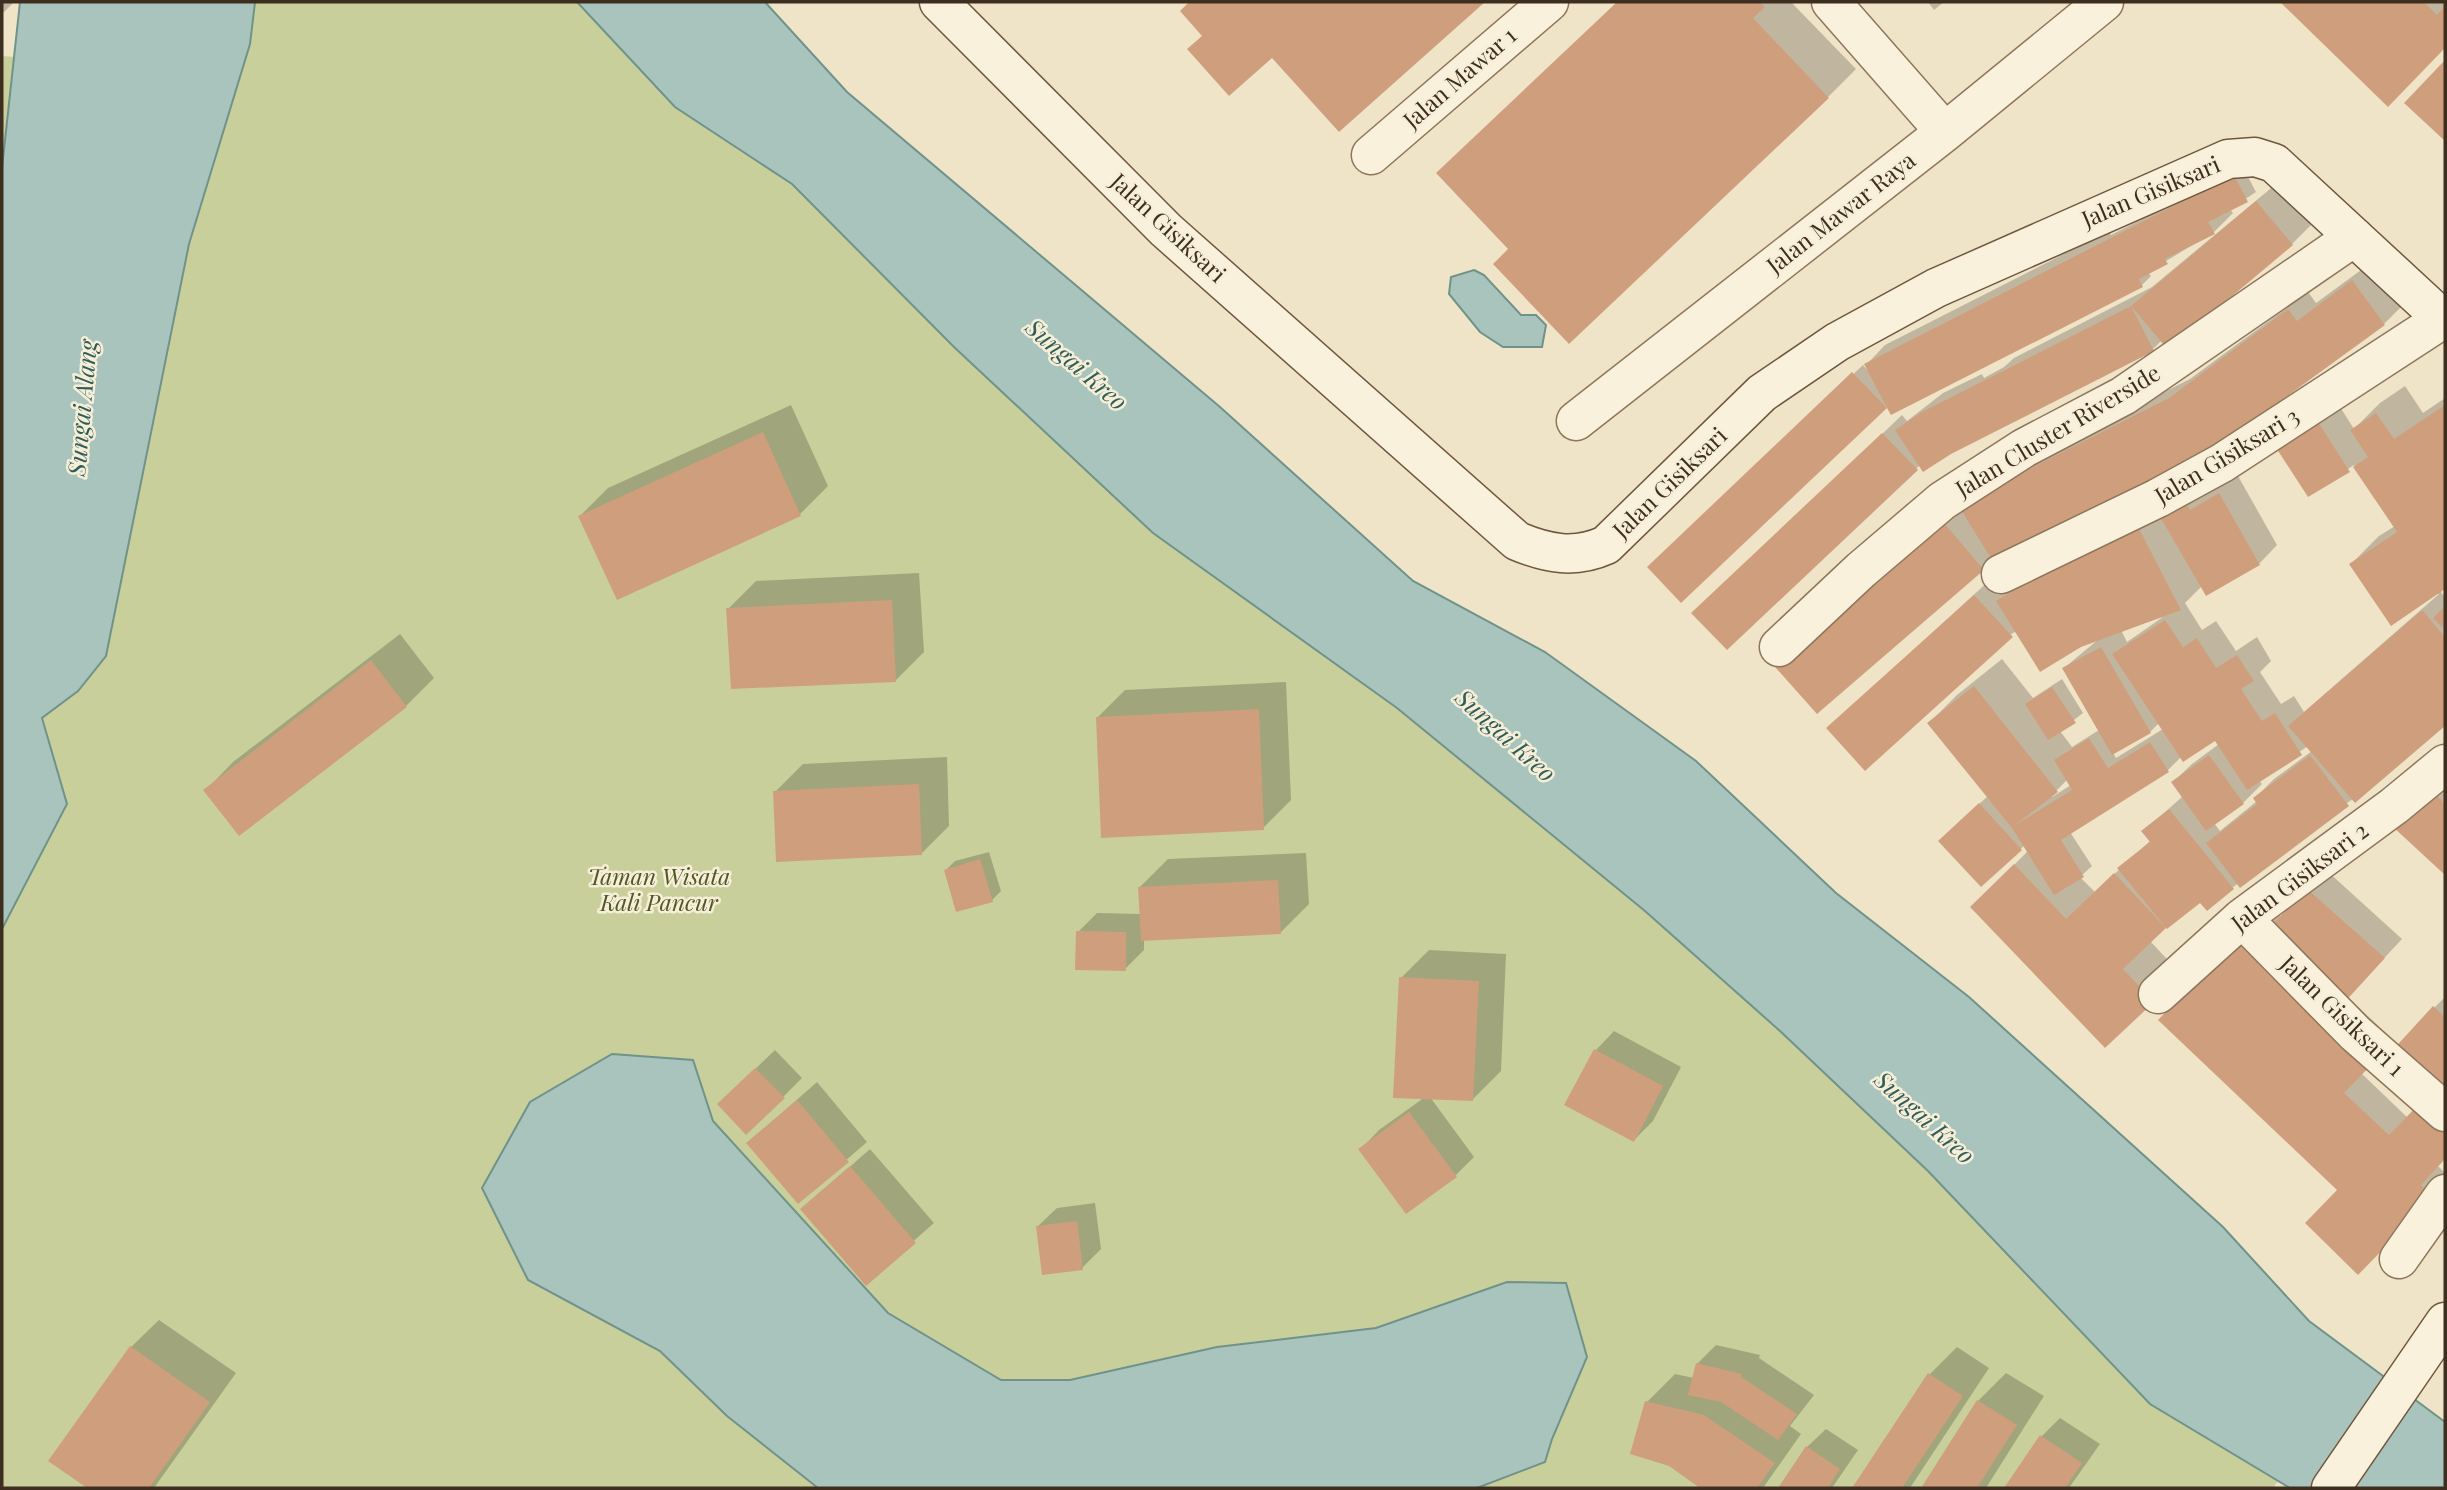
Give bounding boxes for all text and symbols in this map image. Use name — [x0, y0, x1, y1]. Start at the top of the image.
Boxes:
street label: Jalan Mawar 1 — [1395, 19, 1522, 135]
street label: Jalan Mawar Raya — [1758, 144, 1921, 280]
street label: Jalan Gisiksari — [2076, 147, 2224, 234]
street label: Jalan Gisiksari — [1104, 165, 1234, 289]
water label: Sungai Kreo — [1019, 310, 1135, 416]
water label: Sungai Alang — [59, 336, 103, 478]
street label: Jalan Cluster Riverside — [1948, 356, 2165, 504]
street label: Jalan Gisiksari 3 — [2147, 399, 2304, 511]
street label: Jalan Gisiksari — [1605, 419, 1733, 545]
water label: Sungai Kreo — [1449, 680, 1563, 788]
street label: Jalan Gisiksari 2 — [2223, 814, 2374, 938]
park label: Taman Wisata Kali Pancur — [588, 860, 730, 917]
street label: Jalan Gisiksari 1 — [2273, 947, 2412, 1082]
water label: Sungai Kreo — [1868, 1062, 1982, 1170]

